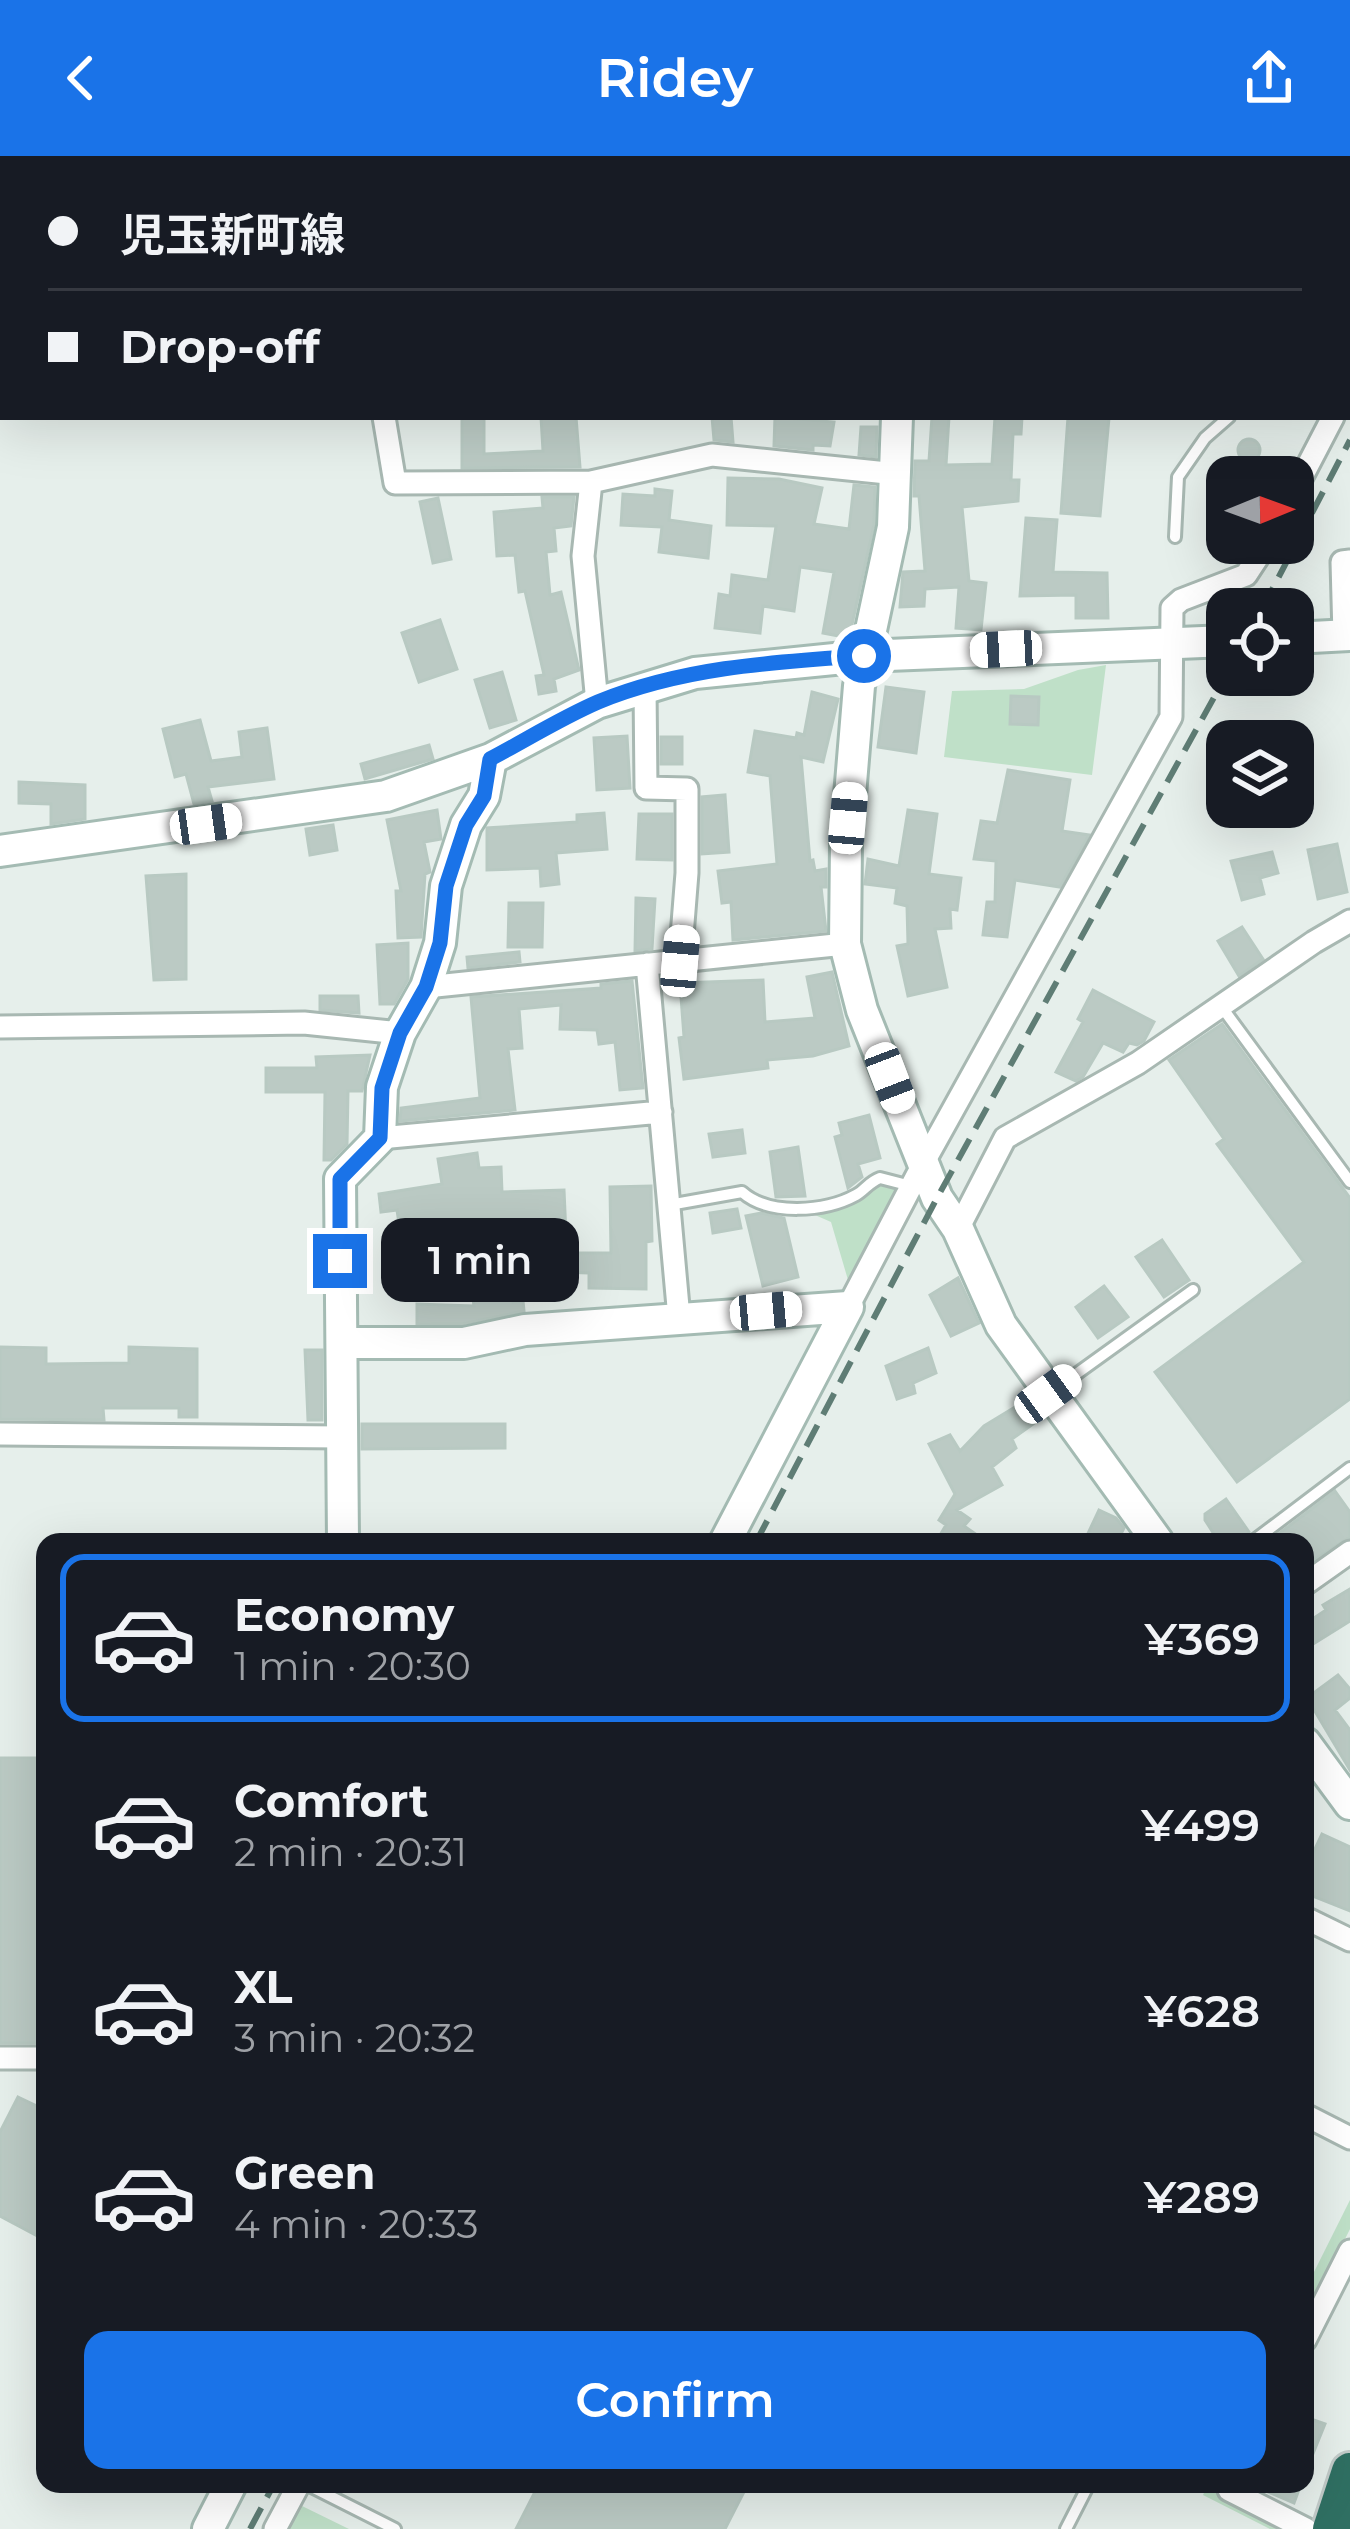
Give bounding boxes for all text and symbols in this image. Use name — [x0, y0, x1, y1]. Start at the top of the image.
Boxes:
icon: back — [48, 45, 114, 111]
text: Ridey — [597, 45, 753, 111]
icon: share — [1236, 45, 1302, 111]
text: 児玉新町線 — [120, 207, 345, 262]
text: Drop-off — [120, 319, 320, 374]
north arrow — [1206, 456, 1314, 564]
map controls — [1206, 456, 1314, 828]
button: locate — [1206, 588, 1314, 696]
route start — [837, 629, 891, 683]
car — [969, 629, 1043, 669]
button: layers — [1206, 720, 1314, 828]
car — [827, 781, 869, 855]
car — [168, 801, 244, 847]
car — [659, 924, 701, 998]
car — [860, 1038, 920, 1118]
callout: 1 min — [382, 1219, 580, 1303]
route end — [313, 1234, 367, 1288]
text: 1 min — [428, 1236, 532, 1284]
car — [729, 1290, 803, 1332]
car — [1008, 1358, 1088, 1430]
icon: car — [90, 1584, 198, 1692]
text: Economy — [234, 1587, 454, 1642]
text: ¥369 — [1144, 1611, 1260, 1666]
text: 1 min · 20:30 — [234, 1642, 471, 1690]
icon: car — [90, 1770, 198, 1878]
text: Comfort — [234, 1773, 429, 1828]
text: ¥499 — [1141, 1797, 1260, 1852]
text: 2 min · 20:31 — [234, 1828, 467, 1876]
icon: car — [90, 1956, 198, 2064]
text: XL — [234, 1959, 292, 2014]
text: ¥628 — [1144, 1983, 1260, 2038]
text: 3 min · 20:32 — [234, 2014, 475, 2062]
icon: car — [90, 2142, 198, 2250]
text: Green — [234, 2145, 376, 2200]
text: ¥289 — [1144, 2169, 1260, 2224]
text: 4 min · 20:33 — [234, 2200, 478, 2248]
button: Confirm — [84, 2331, 1266, 2469]

